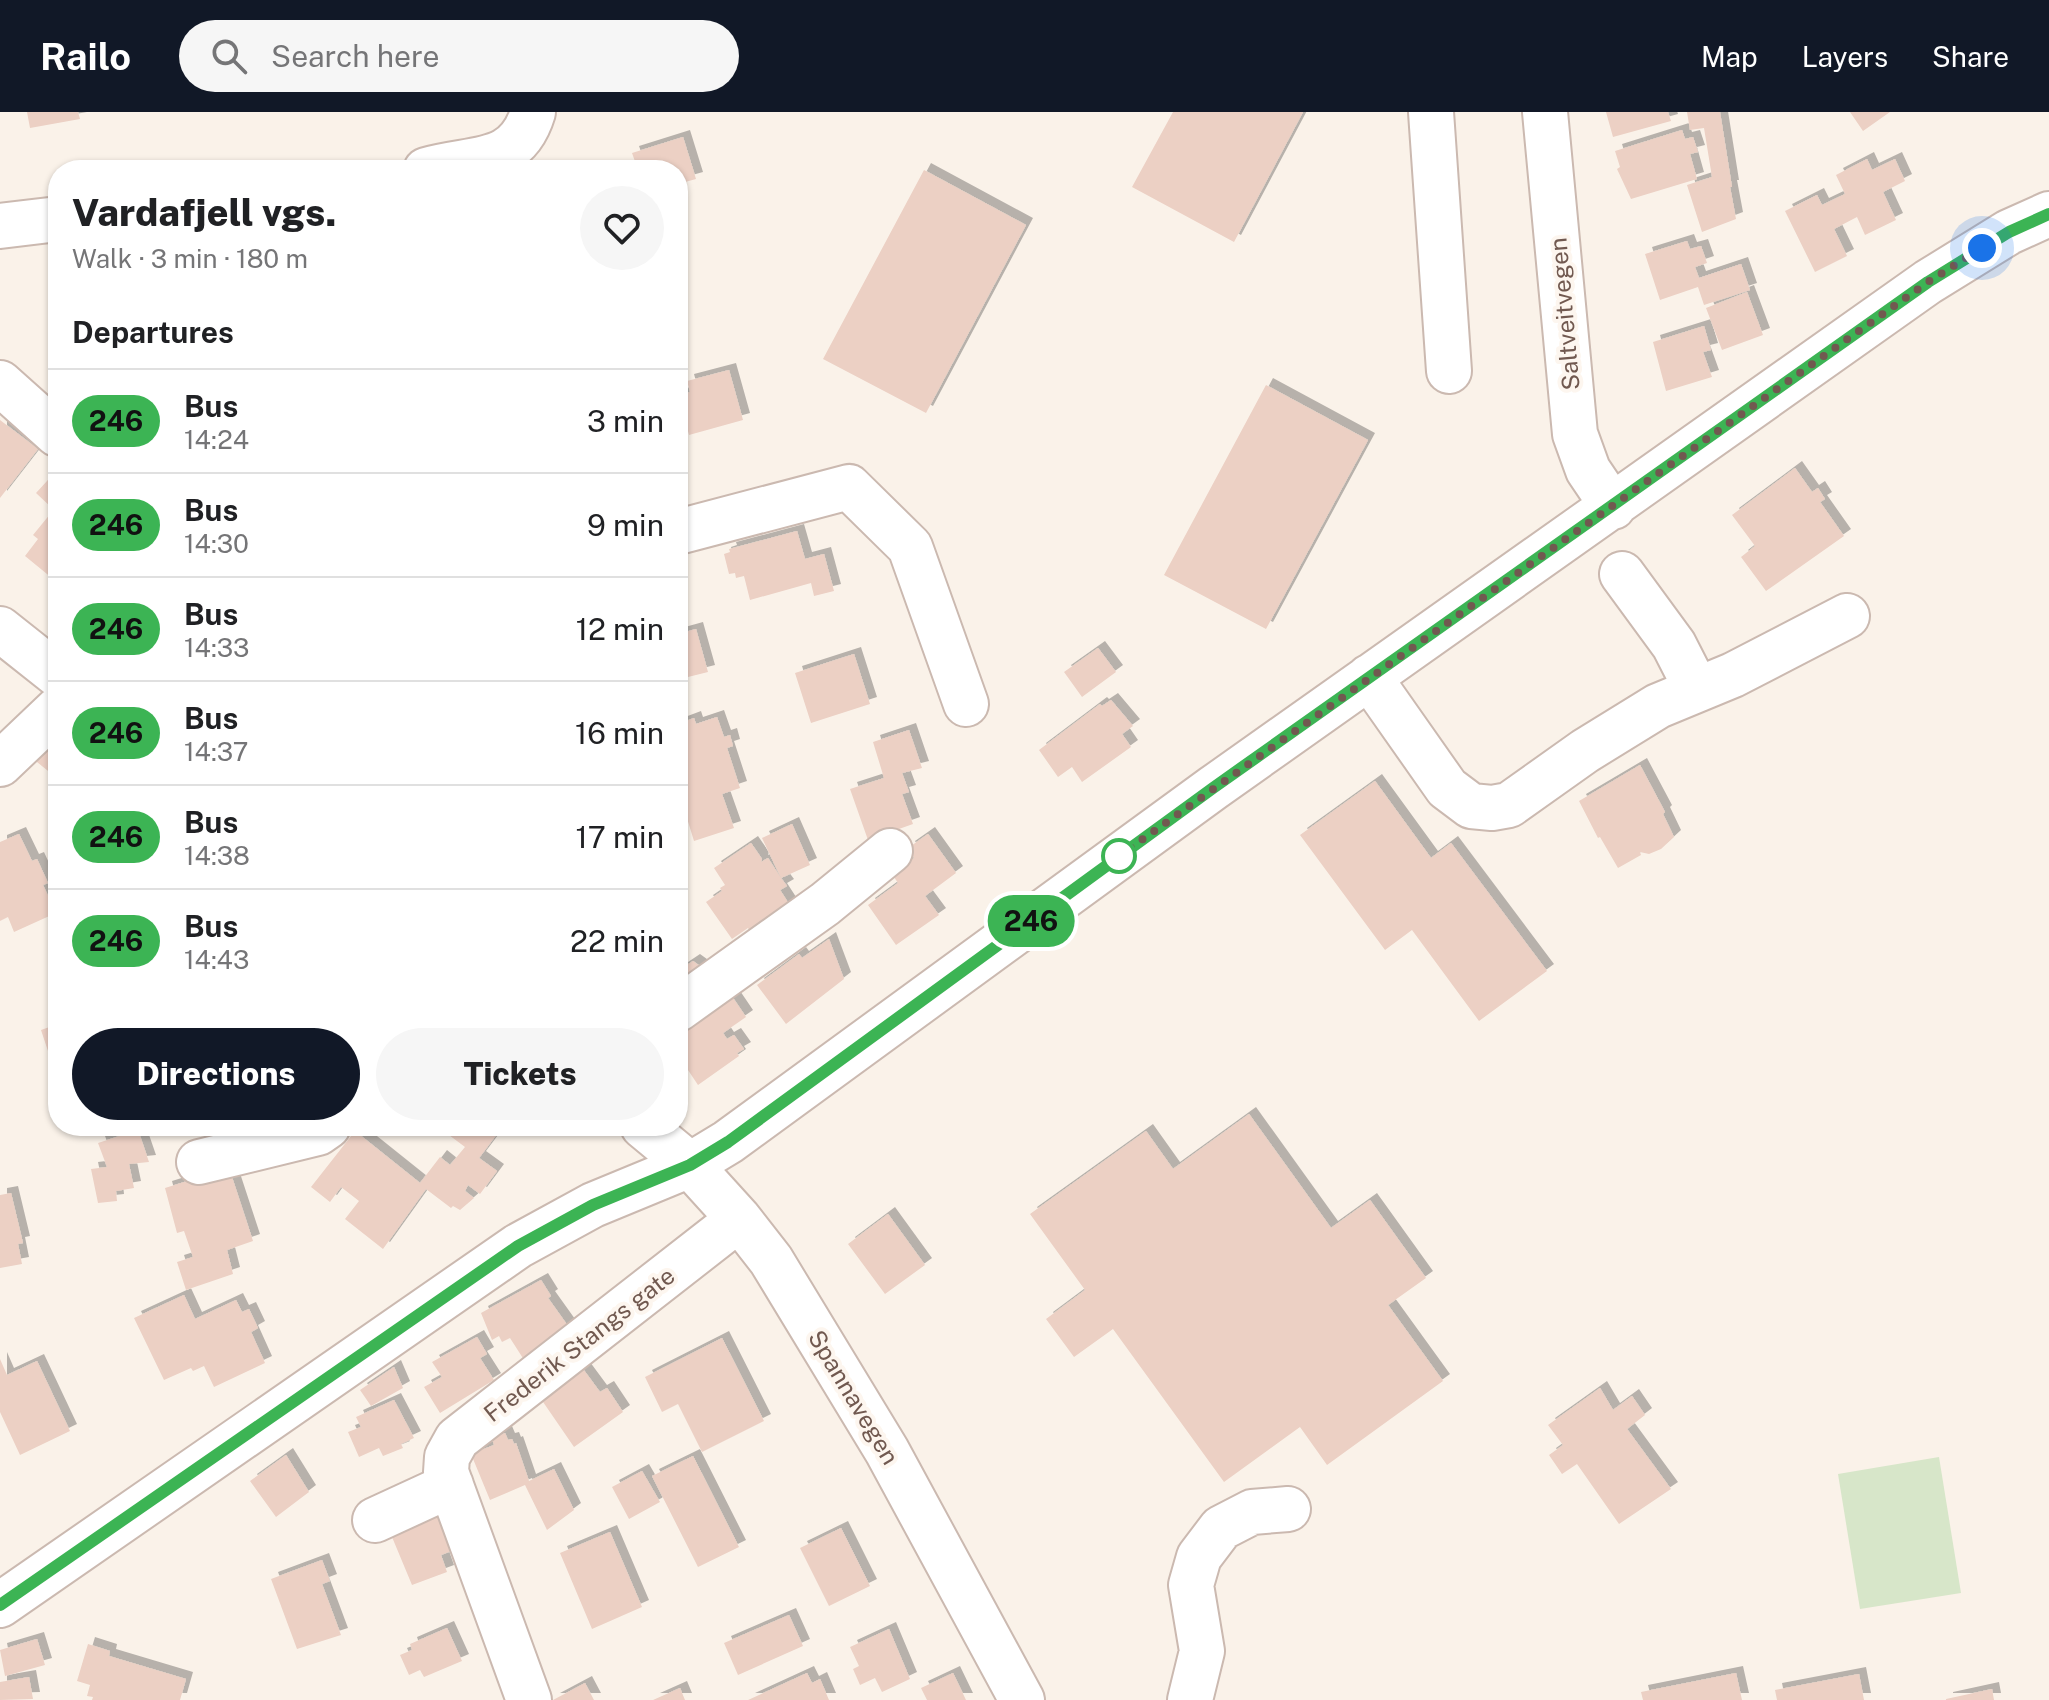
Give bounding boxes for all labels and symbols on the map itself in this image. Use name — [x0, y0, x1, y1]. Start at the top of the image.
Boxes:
your location — [1962, 228, 2002, 268]
street label: Saltveitvegen — [1543, 237, 1585, 391]
unlabelled marker — [1102, 839, 1136, 873]
line badge: 246 — [985, 895, 1077, 947]
street label: Frederik Stangs gate — [478, 1261, 680, 1427]
street label: Spannavegen — [803, 1325, 905, 1469]

